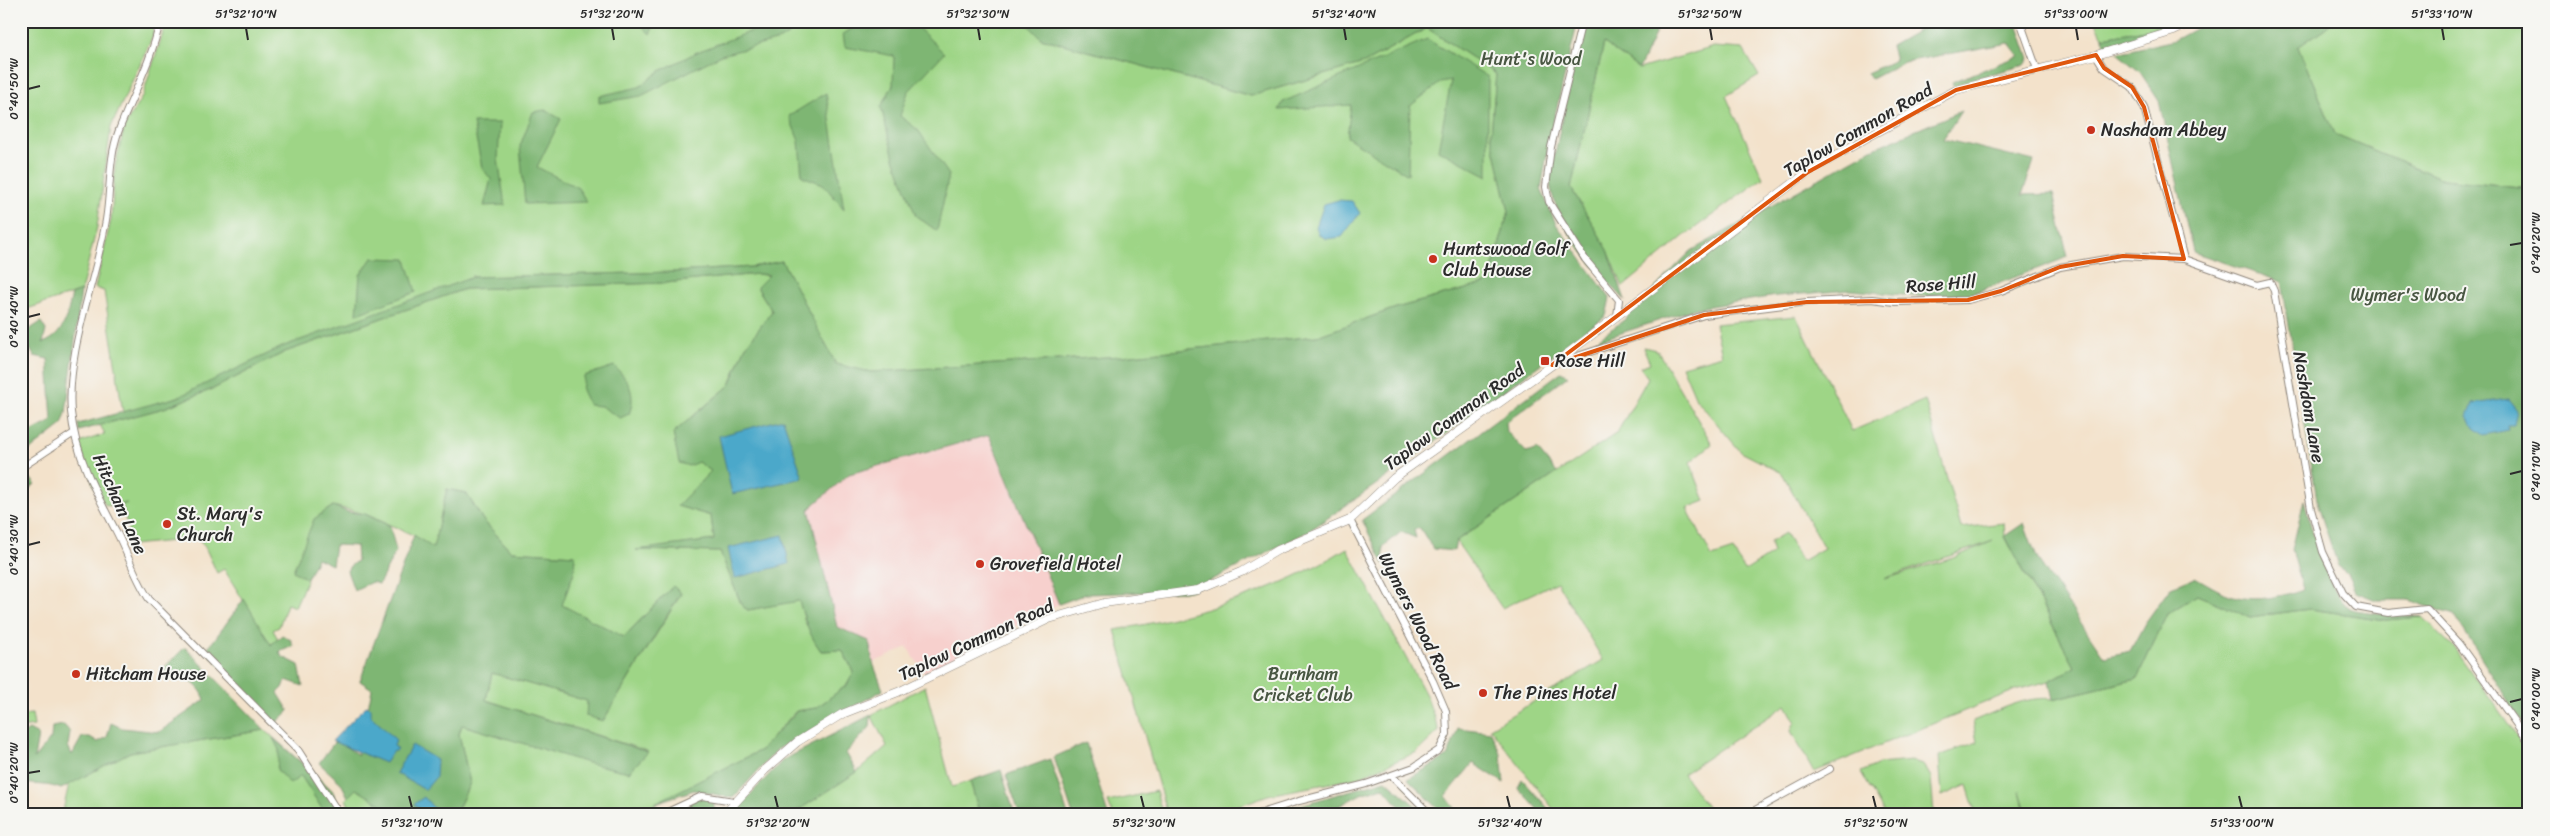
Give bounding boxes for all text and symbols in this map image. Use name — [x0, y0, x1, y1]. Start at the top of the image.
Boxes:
text: 51°32'10"N — [215, 3, 277, 25]
text: 51°32'20"N — [580, 3, 644, 25]
text: 51°32'30"N — [946, 3, 1010, 25]
text: 51°32'40"N — [1312, 3, 1377, 25]
text: 51°32'50"N — [1678, 3, 1743, 25]
text: 51°33'00"N — [2044, 3, 2109, 25]
text: 51°33'10"N — [2411, 3, 2473, 25]
park label: Hunt's Wood — [1481, 43, 1583, 75]
text: 0°40'50"W — [3, 58, 25, 120]
street label: Taplow Common Road — [1777, 73, 1940, 186]
place label: Nashdom Abbey — [2101, 114, 2227, 146]
marker: Nashdom Abbey — [2085, 124, 2097, 136]
text: 0°40'20"W — [2525, 212, 2547, 274]
place label: Huntswood Golf Club House — [1443, 233, 1571, 286]
marker: Huntswood Golf Club House — [1427, 253, 1439, 265]
street label: Rose Hill — [1905, 266, 1978, 302]
park label: Wymer's Wood — [2351, 279, 2467, 311]
text: 0°40'40"W — [3, 285, 25, 348]
place label: Rose Hill — [1555, 345, 1626, 377]
street label: Nashdom Lane — [2283, 349, 2335, 465]
street label: Taplow Common Road — [1377, 354, 1533, 479]
marker: Rose Hill — [1539, 355, 1551, 367]
text: 0°40'10"W — [2525, 441, 2547, 501]
street label: Hitcham Lane — [83, 448, 157, 560]
place label: St. Mary's Church — [177, 498, 263, 551]
text: 0°40'30"W — [3, 514, 25, 575]
marker: St. Mary's Church — [161, 518, 173, 530]
street label: Wymers Wood Road — [1369, 546, 1467, 697]
place label: Grovefield Hotel — [990, 548, 1122, 580]
marker: Grovefield Hotel — [974, 558, 986, 570]
street label: Taplow Common Road — [893, 589, 1060, 690]
place label: Hitcham House — [86, 658, 206, 690]
park label: Burnham Cricket Club — [1253, 658, 1353, 711]
text: 0°40'00"W — [2525, 667, 2547, 730]
marker: Hitcham House — [70, 668, 82, 680]
place label: The Pines Hotel — [1493, 677, 1617, 709]
marker: The Pines Hotel — [1477, 687, 1489, 699]
text: 0°40'20"W — [3, 742, 25, 804]
text: 51°32'10"N — [381, 812, 443, 834]
text: 51°32'20"N — [746, 812, 810, 834]
text: 51°32'30"N — [1112, 812, 1176, 834]
text: 51°32'40"N — [1478, 812, 1543, 834]
text: 51°32'50"N — [1844, 812, 1909, 834]
text: 51°33'00"N — [2210, 812, 2275, 834]

